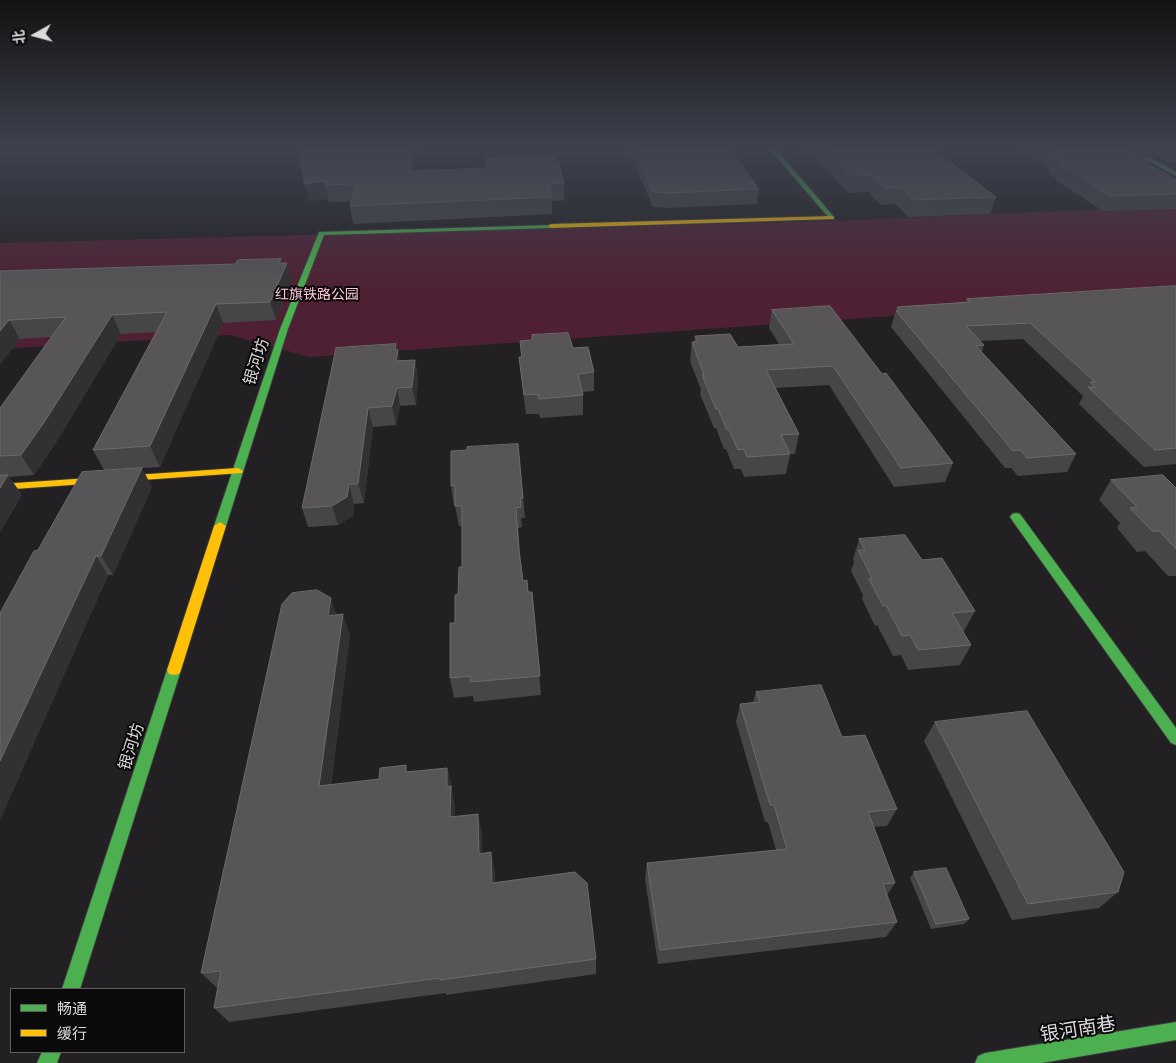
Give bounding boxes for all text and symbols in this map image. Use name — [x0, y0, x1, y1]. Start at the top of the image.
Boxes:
north arrow — [10, 10, 60, 60]
text: 北 — [10, 29, 29, 45]
park label: 红旗铁路公园 — [275, 287, 359, 303]
street label: 银河坊 — [240, 336, 274, 388]
street label: 银河坊 — [115, 721, 149, 773]
legend — [10, 988, 185, 1053]
text: 畅通 — [57, 1000, 87, 1018]
street label: 银河南巷 — [1039, 1013, 1117, 1047]
text: 缓行 — [57, 1025, 87, 1043]

